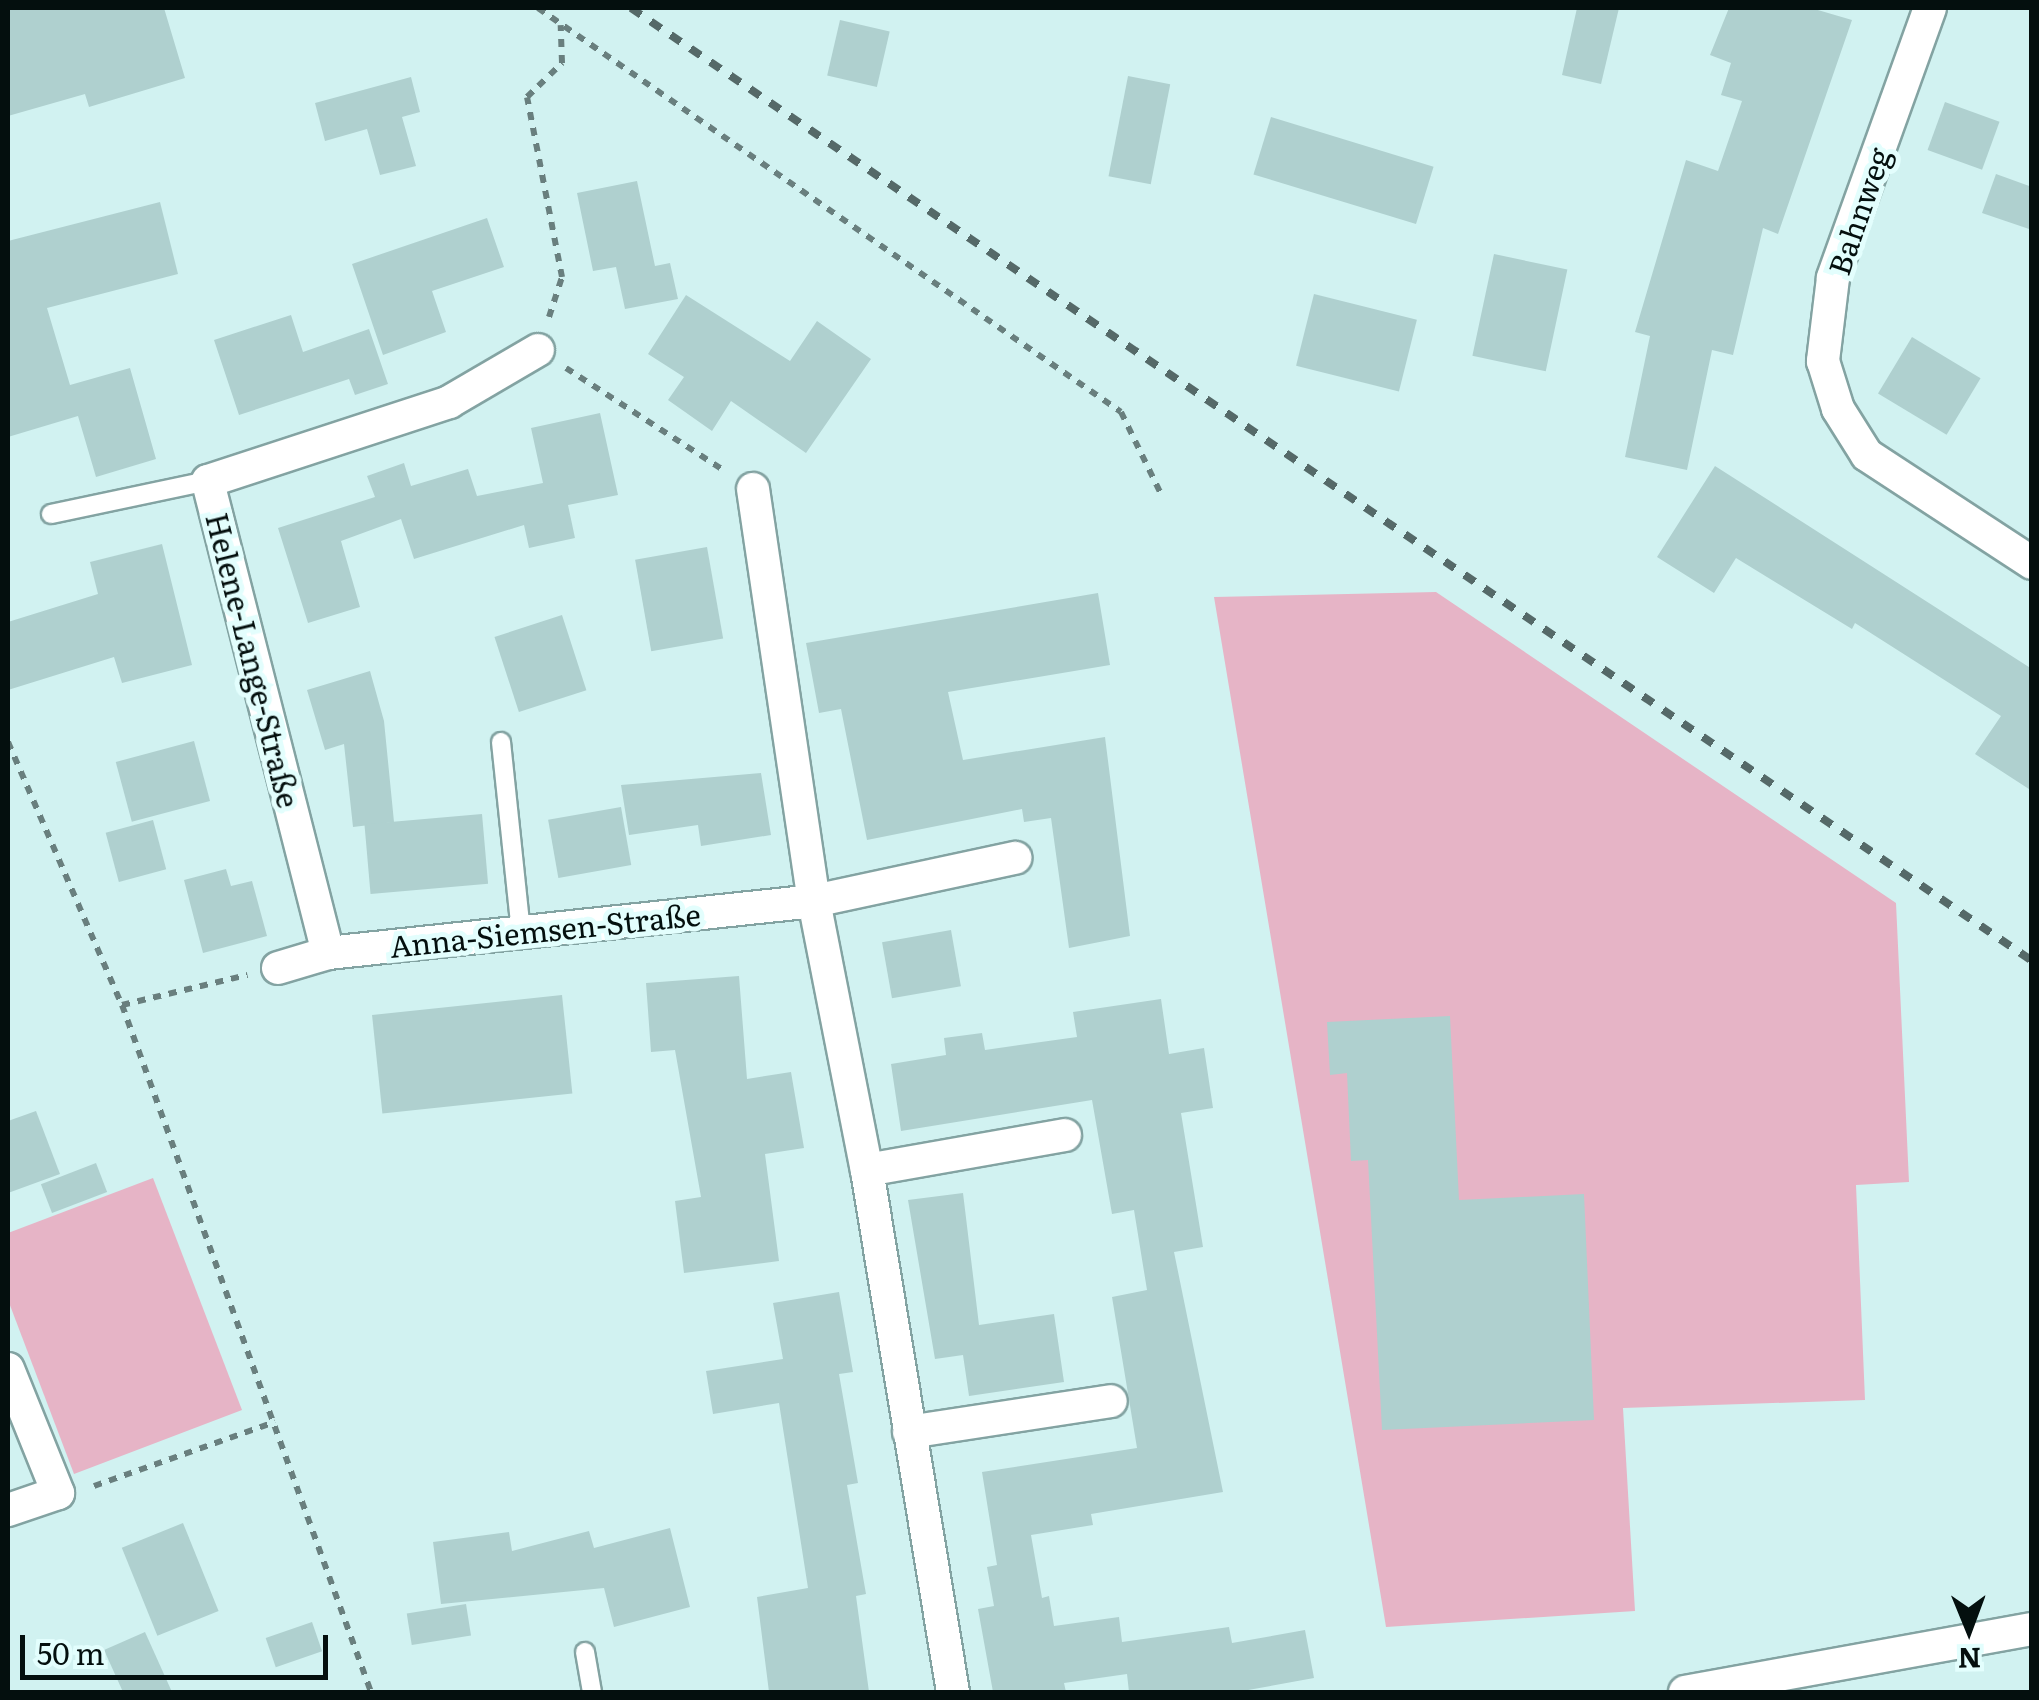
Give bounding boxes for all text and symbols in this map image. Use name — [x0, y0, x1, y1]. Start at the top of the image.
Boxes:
street label: Bahnweg — [1820, 143, 1896, 279]
street label: Helene-Lange-Straße — [200, 509, 308, 811]
street label: Anna-Siemsen-Straße — [388, 895, 702, 963]
north arrow — [1919, 1580, 2019, 1680]
scale bar — [25, 1615, 332, 1677]
text: 50 m — [37, 1630, 105, 1674]
text: N — [1957, 1639, 1982, 1681]

